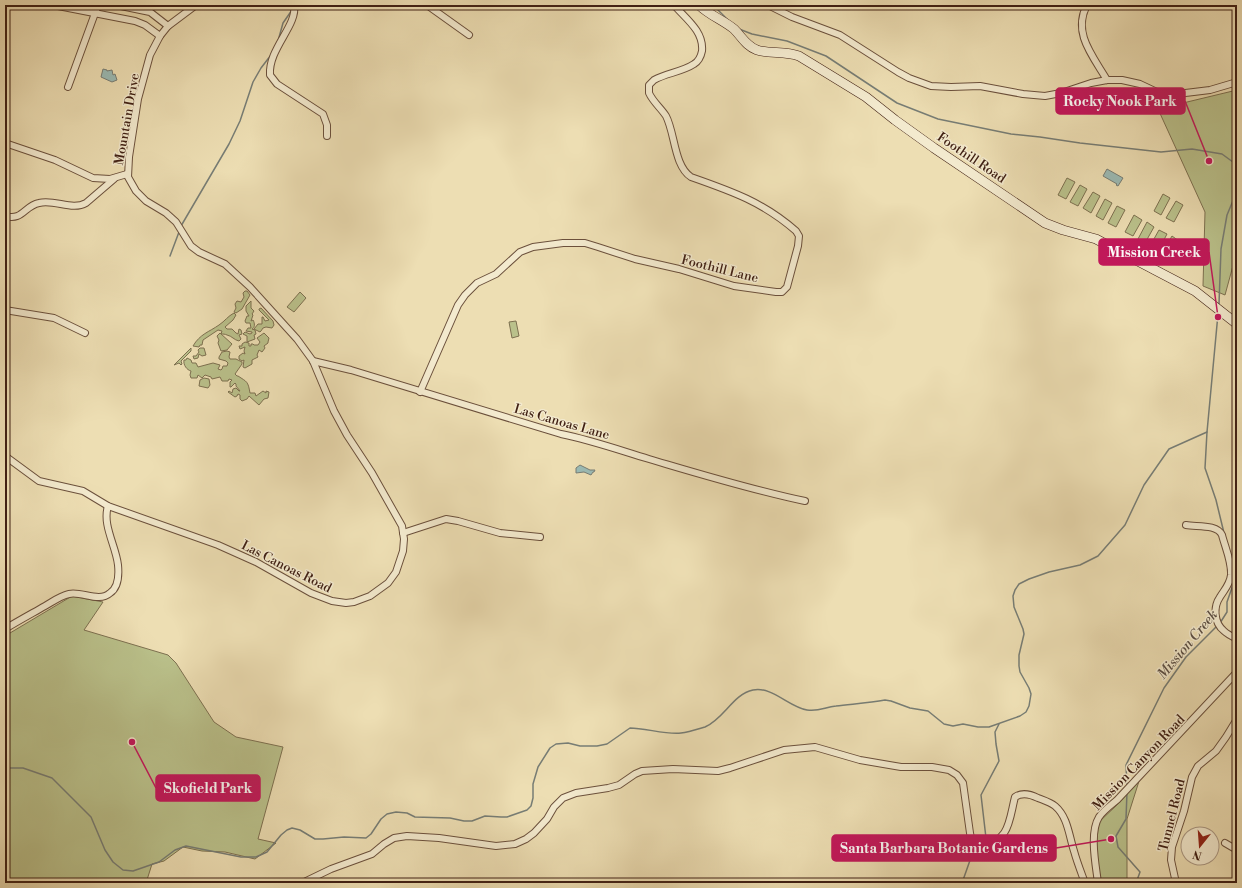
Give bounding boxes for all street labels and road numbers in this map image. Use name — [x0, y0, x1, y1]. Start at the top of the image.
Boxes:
street label: Mountain Drive — [111, 71, 143, 166]
street label: Foothill Road — [934, 129, 1009, 187]
street label: Foothill Lane — [680, 252, 760, 286]
street label: Las Canoas Lane — [512, 401, 612, 443]
street label: Las Canoas Road — [239, 537, 335, 597]
street label: Mission Canyon Road — [1089, 711, 1189, 814]
street label: Tunnel Road — [1155, 777, 1189, 853]

